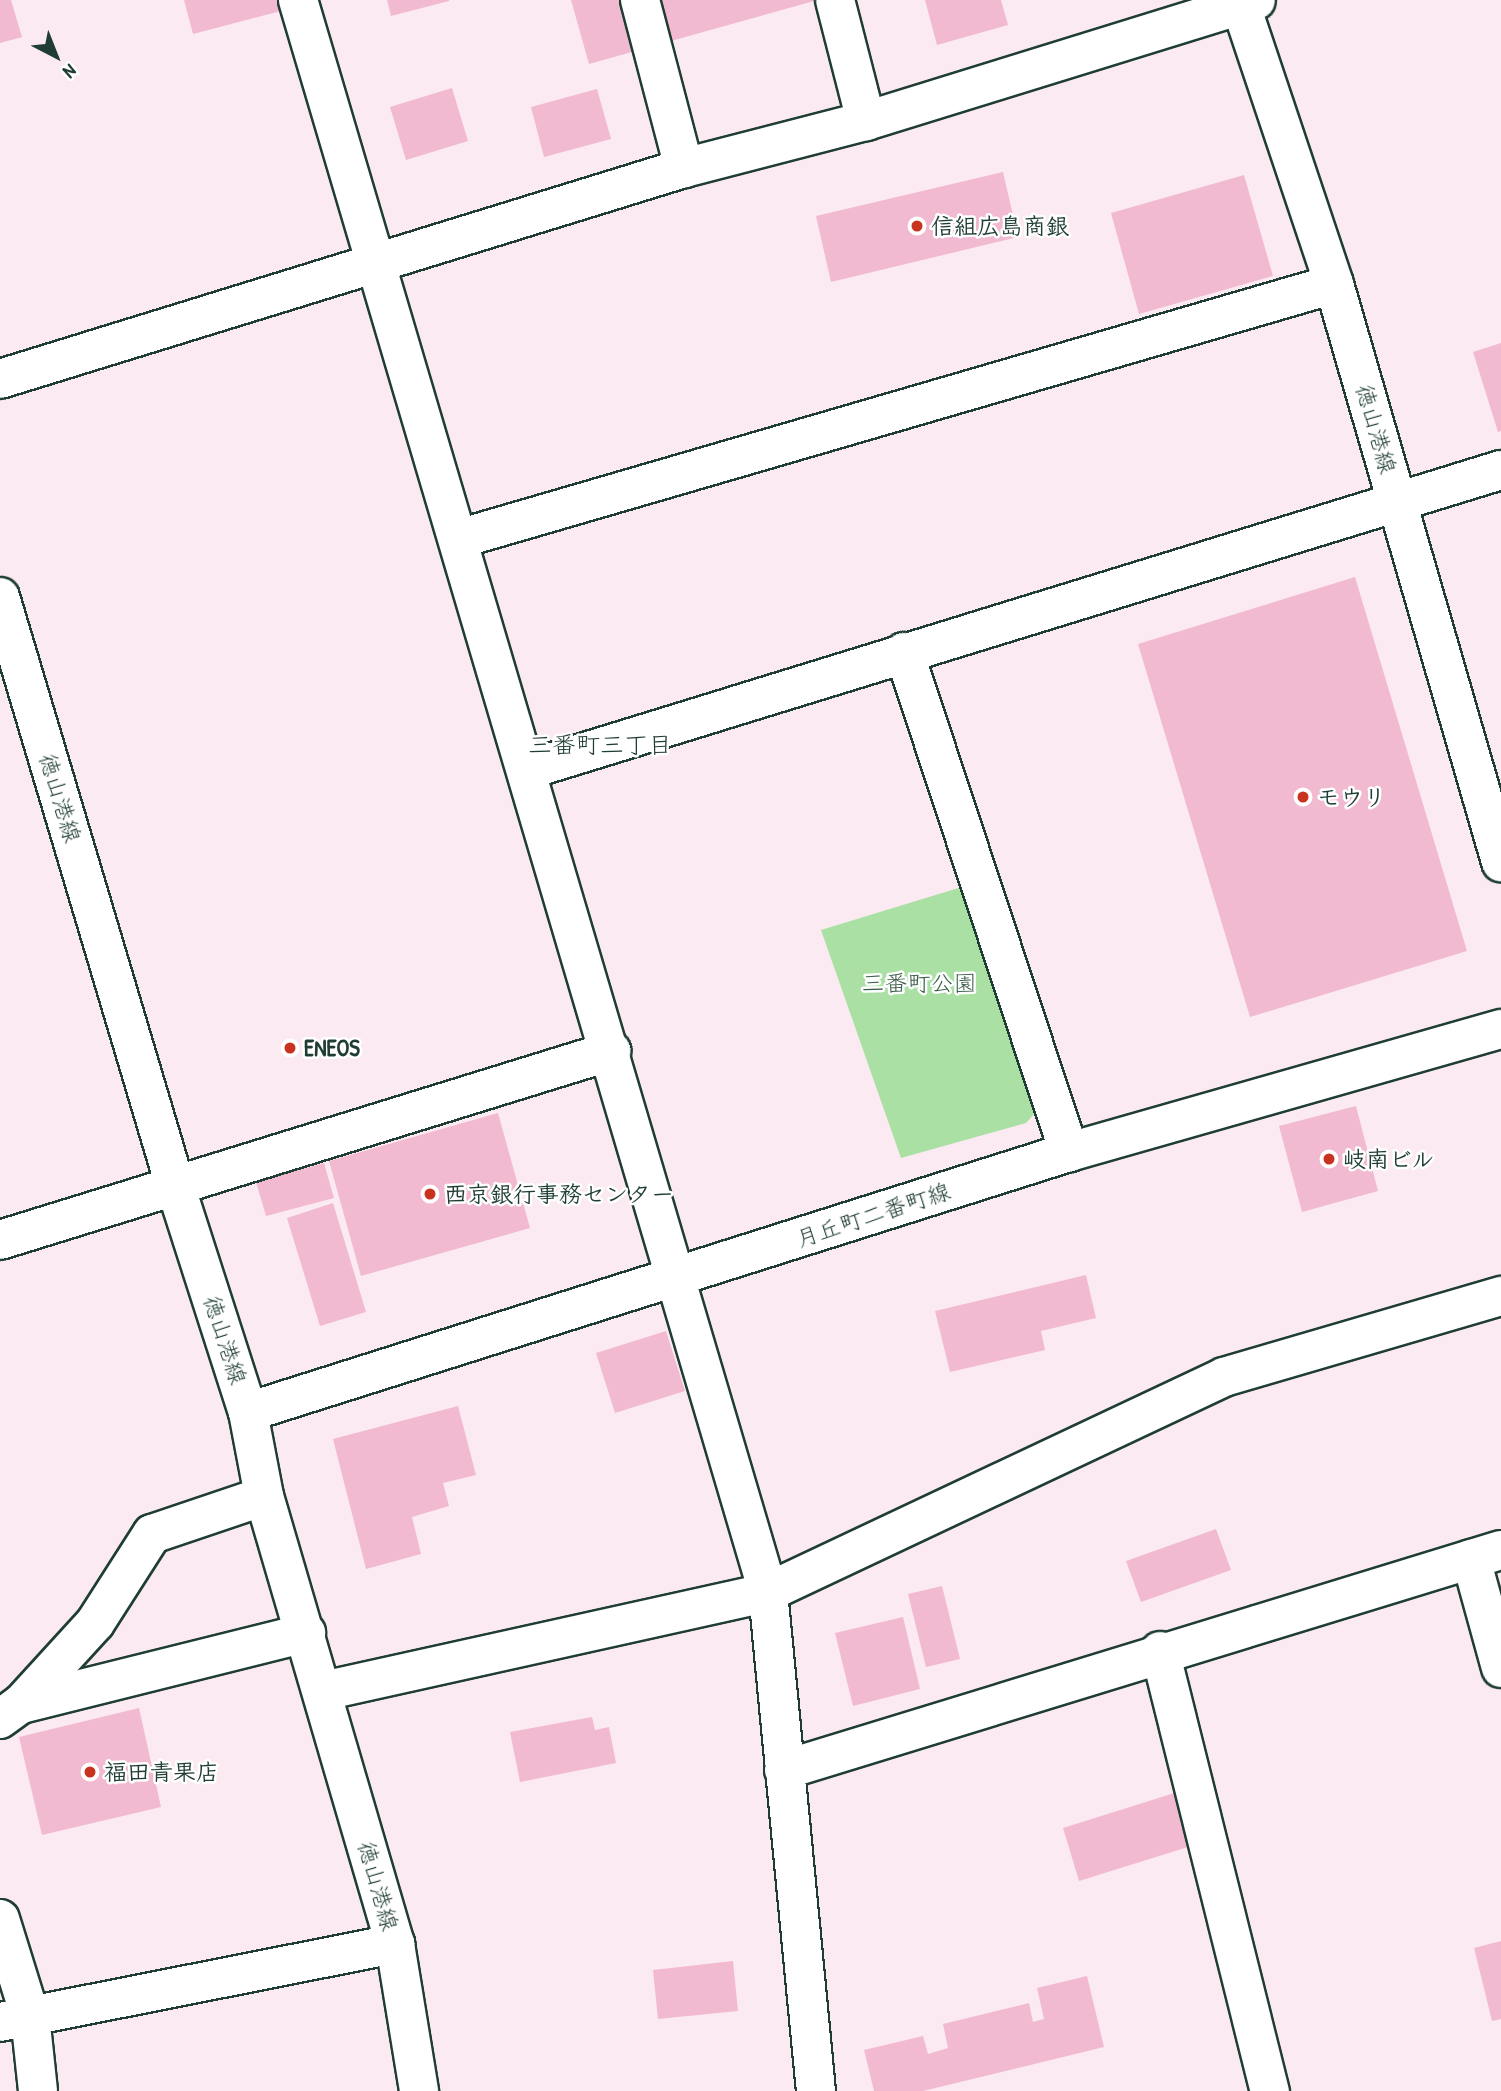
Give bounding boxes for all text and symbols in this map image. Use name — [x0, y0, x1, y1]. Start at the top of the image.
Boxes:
north arrow — [21, 21, 91, 91]
text: N — [58, 59, 83, 85]
place label: 信組広島商銀 — [931, 212, 1069, 240]
marker: 信組広島商銀 — [909, 218, 925, 234]
street label: 徳山港線 — [1350, 381, 1402, 477]
district label: 三番町三丁目 — [528, 731, 672, 759]
street label: 徳山港線 — [33, 750, 87, 846]
place label: モウリ — [1317, 783, 1386, 811]
marker: モウリ — [1295, 789, 1311, 805]
park label: 三番町公園 — [862, 969, 976, 997]
place label: ENEOS — [304, 1034, 360, 1062]
marker: ENEOS — [282, 1040, 298, 1056]
place label: 岐南ビル — [1343, 1145, 1435, 1173]
marker: 岐南ビル — [1321, 1151, 1337, 1167]
street label: 月丘町二番町線 — [792, 1177, 954, 1253]
place label: 西京銀行事務センター — [444, 1180, 674, 1208]
marker: 西京銀行事務センター — [422, 1186, 438, 1202]
street label: 徳山港線 — [198, 1292, 252, 1388]
place label: 福田青果店 — [104, 1758, 219, 1786]
marker: 福田青果店 — [82, 1764, 98, 1780]
street label: 徳山港線 — [352, 1838, 404, 1934]

